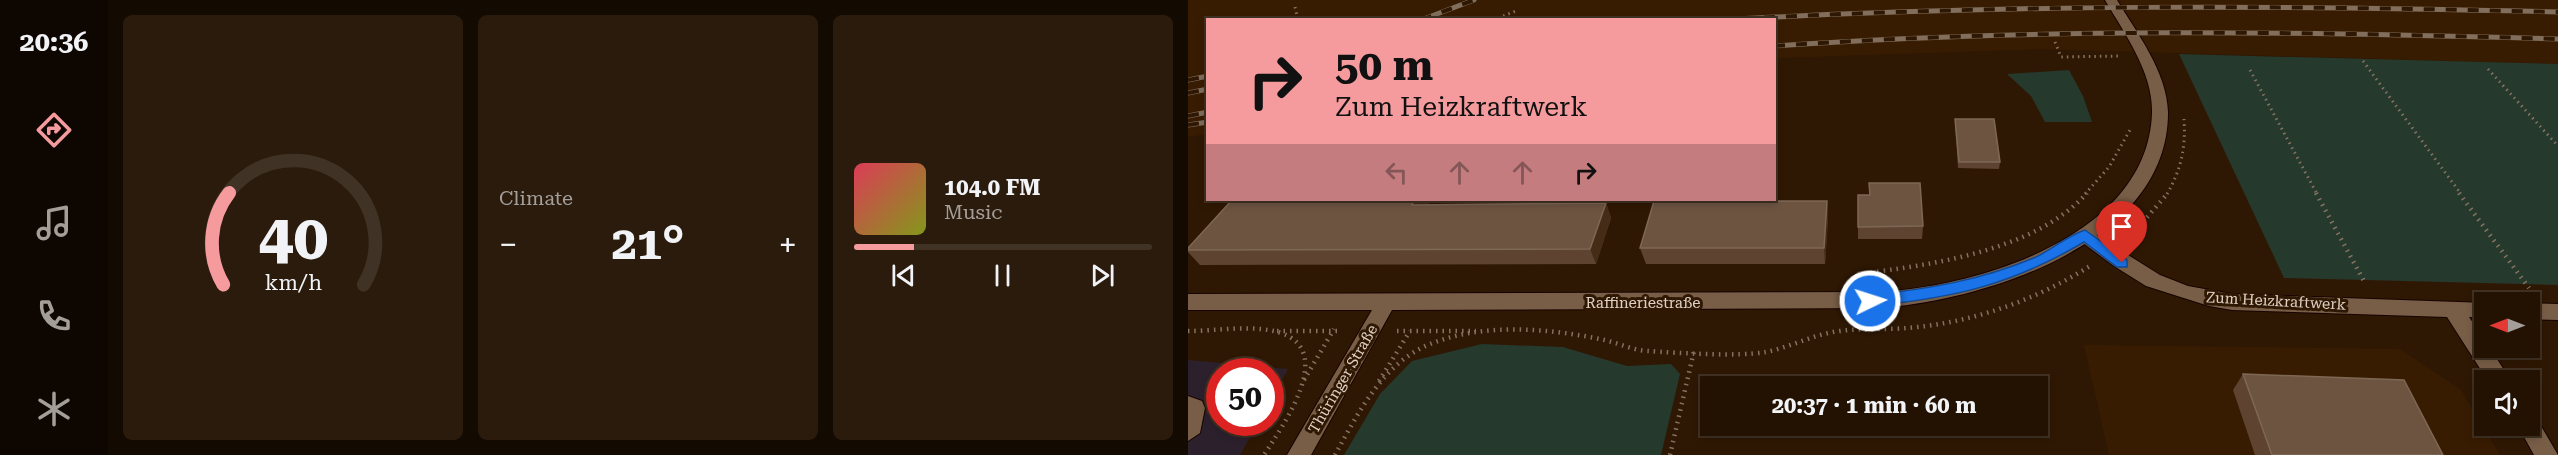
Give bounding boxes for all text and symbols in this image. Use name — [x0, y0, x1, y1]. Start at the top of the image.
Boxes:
text: 20:36 — [20, 26, 88, 58]
text: 50 m — [1335, 41, 1433, 90]
icon: right — [1236, 42, 1314, 120]
text: Zum Heizkraftwerk — [1335, 91, 1587, 123]
icon: directions — [33, 109, 75, 151]
icon: left — [1380, 156, 1413, 189]
icon: ahead — [1443, 156, 1476, 189]
icon: ahead — [1506, 156, 1539, 189]
icon: right — [1569, 156, 1602, 189]
text: 104.0 FM — [944, 175, 1041, 200]
text: Climate — [499, 186, 573, 210]
text: Music — [944, 200, 1003, 224]
text: 40 — [258, 201, 328, 274]
pin — [2096, 201, 2147, 263]
icon: music — [33, 202, 75, 244]
icon: arrive — [2105, 210, 2138, 243]
text: 21° — [612, 217, 684, 270]
text: − — [499, 225, 517, 264]
text: + — [779, 225, 797, 264]
icon: previous — [887, 259, 920, 292]
icon: pause — [986, 259, 1019, 292]
icon: next — [1086, 259, 1119, 292]
position arrow — [1838, 269, 1902, 333]
text: km/h — [264, 270, 322, 295]
street label: Zum Heizkraftwerk — [2206, 288, 2347, 314]
north arrow — [2474, 292, 2540, 358]
map controls — [2474, 292, 2540, 436]
street label: Raffineriestraße — [1586, 294, 1701, 312]
icon: phone — [33, 295, 75, 337]
street label: Thüringer Straße — [1305, 321, 1381, 437]
speed limit sign: 50 — [1206, 358, 1284, 436]
button: sound — [2474, 370, 2540, 436]
icon: climate — [33, 388, 75, 430]
text: 20:37 · 1 min · 60 m — [1772, 393, 1976, 418]

